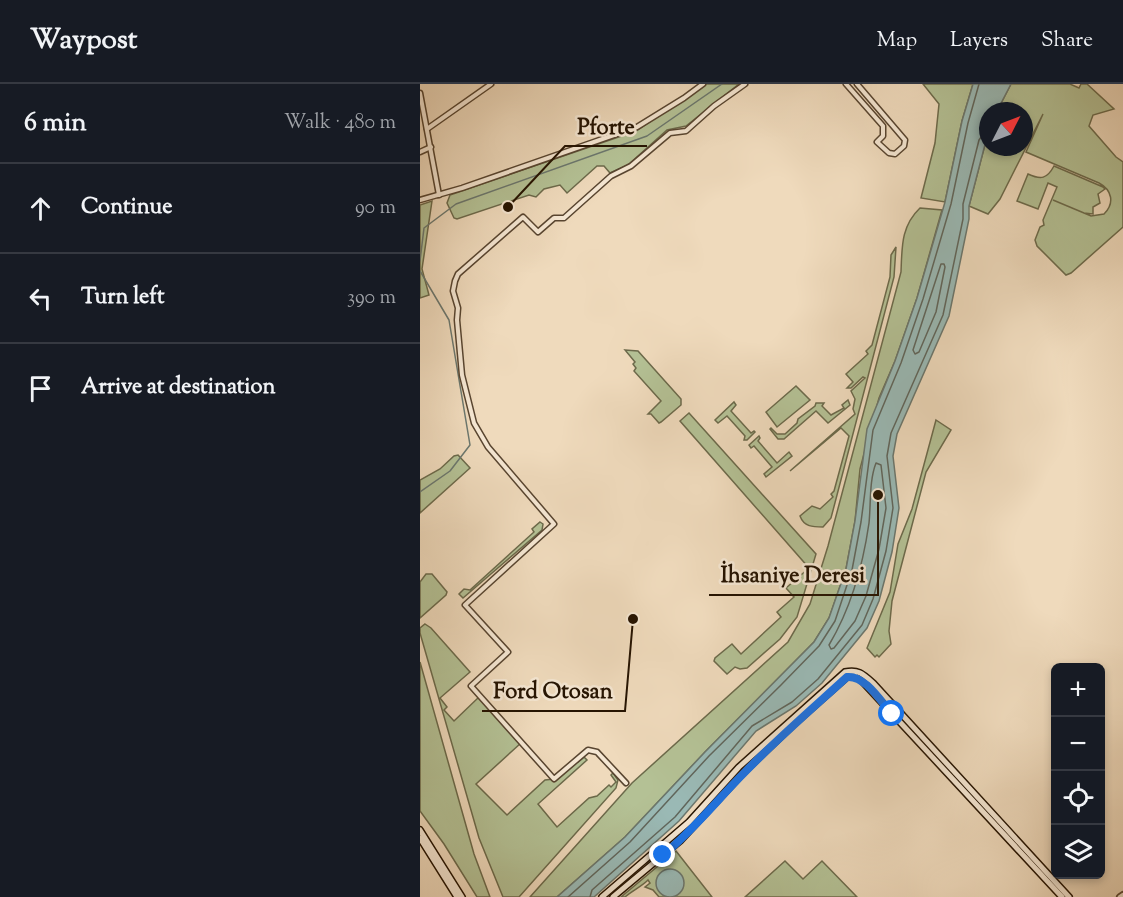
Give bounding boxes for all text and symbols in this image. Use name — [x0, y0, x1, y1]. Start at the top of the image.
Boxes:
text: Waypost — [30, 21, 137, 61]
text: Map — [877, 26, 917, 56]
text: Layers — [950, 26, 1008, 56]
text: Share — [1041, 26, 1093, 56]
north arrow — [979, 102, 1033, 156]
text: 6 min — [24, 105, 87, 142]
callout: Pforte — [565, 106, 647, 146]
text: Walk · 480 m — [284, 109, 396, 138]
text: Pforte — [577, 113, 635, 145]
icon: ahead — [24, 192, 57, 225]
text: Continue — [81, 192, 172, 224]
text: 90 m — [355, 194, 396, 223]
icon: left — [24, 282, 57, 315]
text: Turn left — [81, 282, 164, 314]
text: 390 m — [347, 284, 396, 313]
icon: arrive — [24, 372, 57, 405]
text: Arrive at destination — [81, 372, 276, 404]
callout: İhsaniye Deresi — [709, 555, 878, 595]
text: İhsaniye Deresi — [721, 560, 866, 593]
map controls — [1051, 663, 1105, 879]
button: + — [1051, 663, 1105, 717]
callout: Ford Otosan — [482, 671, 625, 711]
text: Ford Otosan — [493, 677, 613, 709]
route start — [878, 700, 904, 726]
button: − — [1051, 717, 1105, 771]
button: locate — [1051, 771, 1105, 825]
button: layers — [1051, 825, 1105, 879]
route end — [649, 841, 675, 867]

